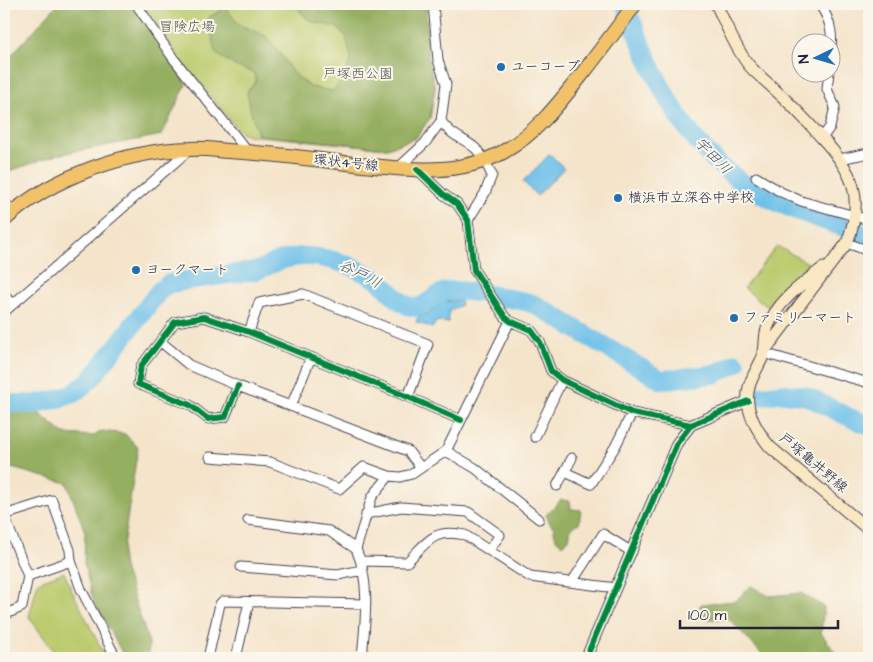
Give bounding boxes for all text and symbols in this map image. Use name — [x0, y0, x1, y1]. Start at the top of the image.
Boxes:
park label: 冒険広場 — [159, 17, 215, 37]
north arrow — [790, 32, 840, 82]
text: N — [794, 54, 814, 64]
place label: ユーコープ — [511, 57, 580, 77]
marker: ユーコープ — [495, 61, 507, 73]
park label: 戸塚西公園 — [323, 64, 393, 84]
water label: 宇田川 — [690, 133, 736, 179]
street label: 環状4号線 — [312, 150, 380, 176]
place label: 横浜市立深谷中学校 — [628, 188, 754, 208]
marker: 横浜市立深谷中学校 — [612, 192, 624, 204]
water label: 谷戸川 — [335, 254, 385, 294]
place label: ヨークマート — [146, 260, 229, 280]
marker: ヨークマート — [130, 264, 142, 276]
place label: ファミリーマート — [744, 308, 856, 328]
marker: ファミリーマート — [728, 312, 740, 324]
street label: 戸塚亀井野線 — [774, 428, 852, 498]
scale bar — [680, 597, 838, 629]
text: 100 m — [688, 605, 727, 626]

